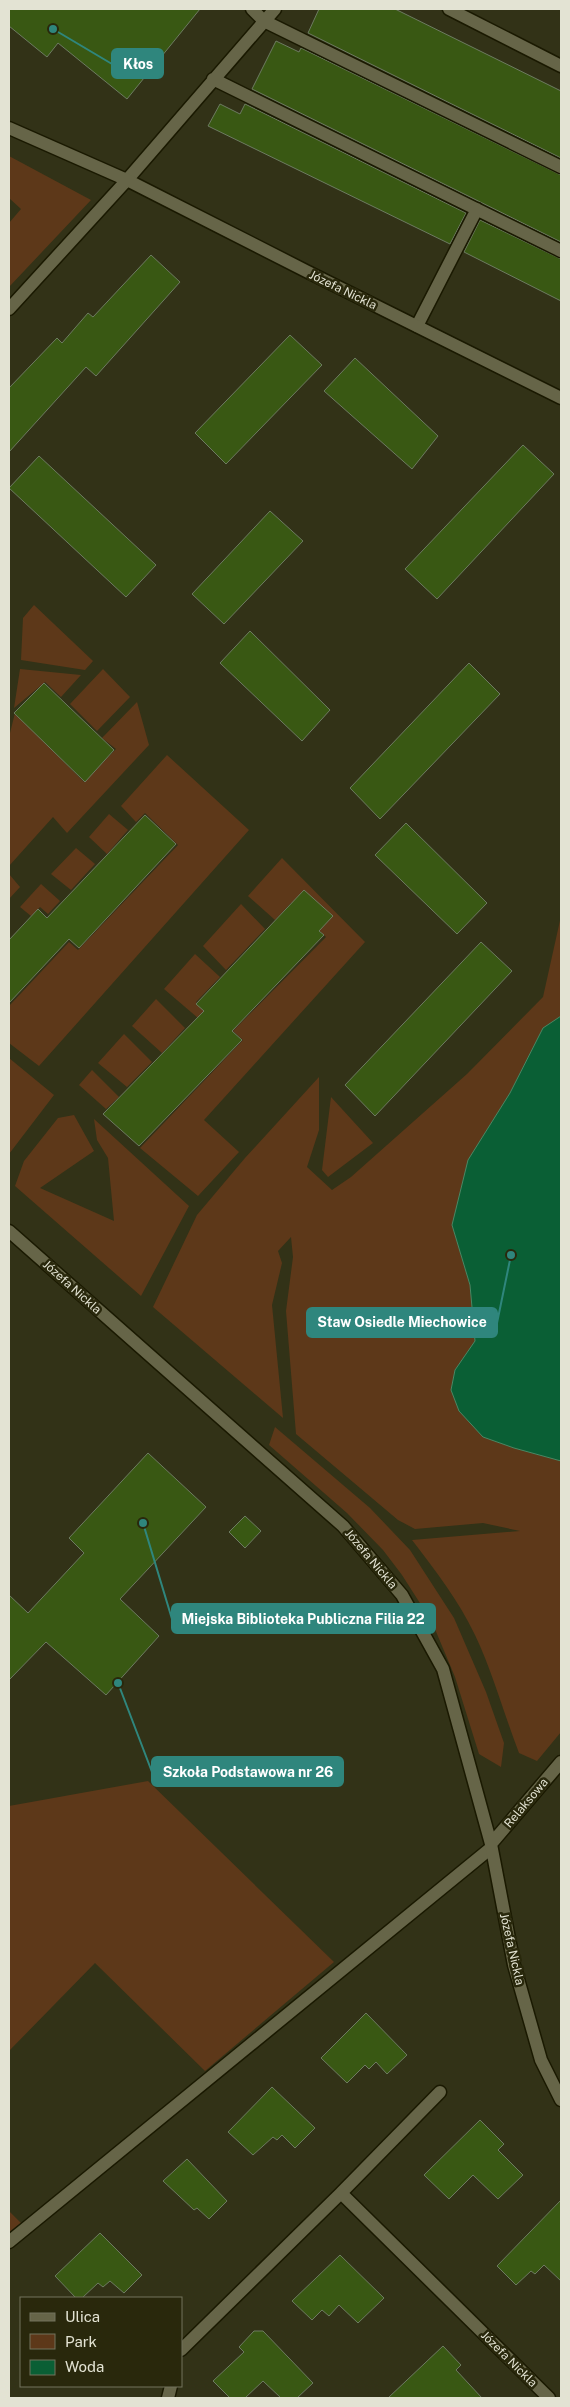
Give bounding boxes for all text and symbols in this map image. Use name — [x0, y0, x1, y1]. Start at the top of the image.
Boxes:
callout: Kłos — [112, 49, 163, 78]
text: Kłos — [123, 56, 153, 72]
street label: Józefa Nickla — [307, 268, 379, 312]
street label: Józefa Nickla — [40, 1257, 104, 1317]
callout: Staw Osiedle Miechowice — [307, 1308, 497, 1337]
text: Staw Osiedle Miechowice — [317, 1314, 487, 1330]
street label: Józefa Nickla — [342, 1526, 400, 1592]
callout: Miejska Biblioteka Publiczna Filia 22 — [172, 1604, 435, 1633]
text: Miejska Biblioteka Publiczna Filia 22 — [181, 1611, 425, 1627]
callout: Szkoła Podstawowa nr 26 — [152, 1757, 343, 1786]
text: Szkoła Podstawowa nr 26 — [163, 1764, 333, 1780]
street label: Relaksowa — [501, 1775, 551, 1831]
street label: Józefa Nickla — [497, 1912, 527, 1986]
legend — [20, 2297, 182, 2387]
text: Ulica — [65, 2308, 100, 2325]
street label: Józefa Nickla — [478, 2328, 540, 2390]
text: Park — [65, 2333, 97, 2350]
text: Woda — [65, 2358, 104, 2375]

